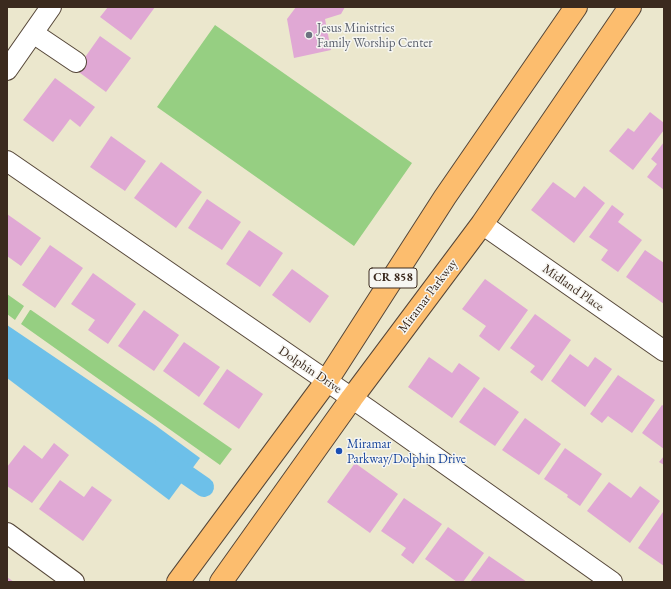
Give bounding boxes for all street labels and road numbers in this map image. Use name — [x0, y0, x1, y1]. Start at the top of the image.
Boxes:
street label: Miramar Parkway — [395, 256, 461, 336]
street label: Midland Place — [539, 261, 607, 315]
road number: CR 858 — [369, 268, 417, 288]
street label: Dolphin Drive — [275, 343, 345, 397]

